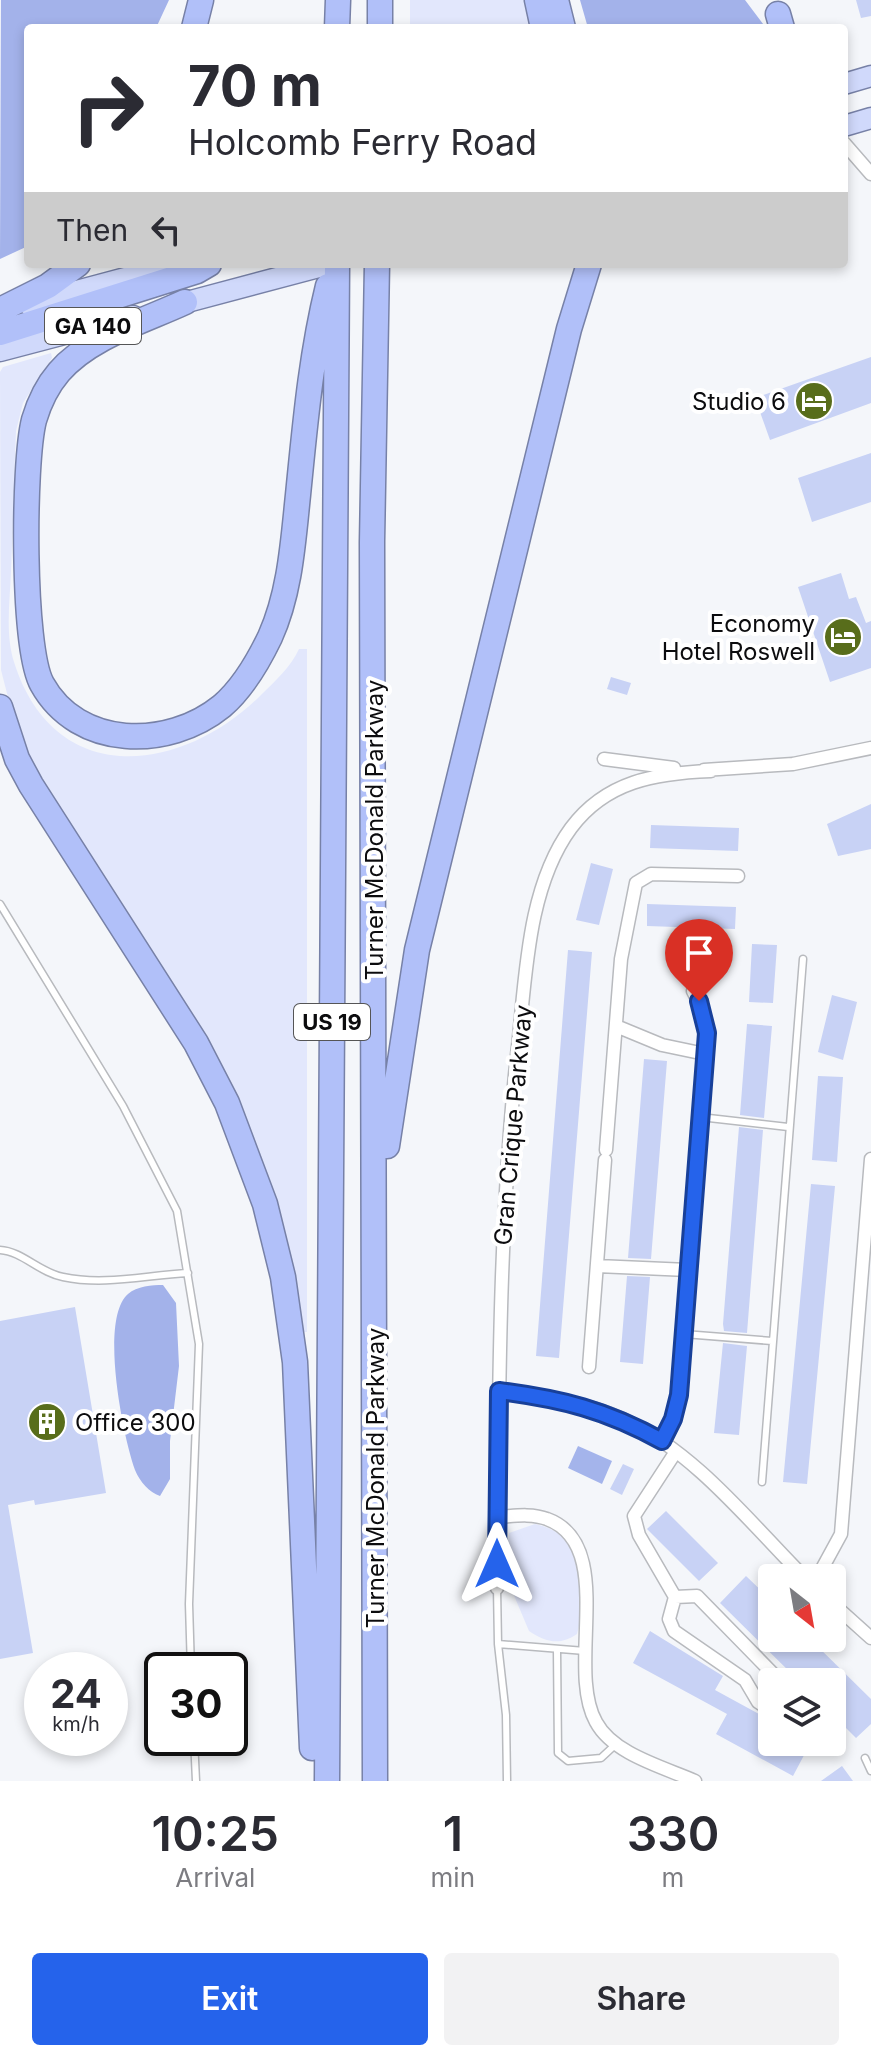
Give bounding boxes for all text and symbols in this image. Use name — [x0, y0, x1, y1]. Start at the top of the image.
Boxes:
text: 70 m — [188, 52, 322, 120]
icon: right — [56, 56, 160, 160]
text: Holcomb Ferry Road — [188, 120, 537, 164]
icon: left — [144, 208, 188, 252]
text: Then — [56, 212, 128, 248]
road number: GA 140 — [45, 308, 141, 344]
hotel icon: Studio 6 — [793, 380, 835, 422]
place label: Studio 6 — [692, 387, 786, 416]
place label: Economy Hotel Roswell — [662, 609, 815, 666]
hotel icon: Economy Hotel Roswell — [822, 616, 864, 658]
street label: Turner McDonald Parkway — [360, 680, 389, 980]
pin — [665, 919, 733, 1001]
icon: arrive — [677, 931, 721, 975]
road number: US 19 — [294, 1004, 370, 1040]
street label: Gran Crique Parkway — [488, 1004, 538, 1246]
street label: Turner McDonald Parkway — [361, 1328, 390, 1628]
building icon: Office 300 — [26, 1401, 68, 1443]
place label: Office 300 — [75, 1408, 196, 1437]
position arrow — [455, 1522, 539, 1606]
north arrow — [758, 1564, 846, 1652]
map controls — [758, 1564, 846, 1756]
speed limit sign: 30 — [144, 1652, 248, 1756]
button: layers — [758, 1668, 846, 1756]
text: 24 — [50, 1669, 102, 1718]
text: km/h — [52, 1712, 100, 1736]
text: 10:25 — [152, 1804, 279, 1863]
text: 1 — [443, 1804, 463, 1863]
text: 330 — [627, 1804, 719, 1863]
text: Arrival — [175, 1862, 255, 1893]
text: min — [431, 1862, 475, 1893]
text: m — [662, 1862, 684, 1893]
button: Exit — [32, 1953, 428, 2045]
button: Share — [444, 1953, 839, 2045]

